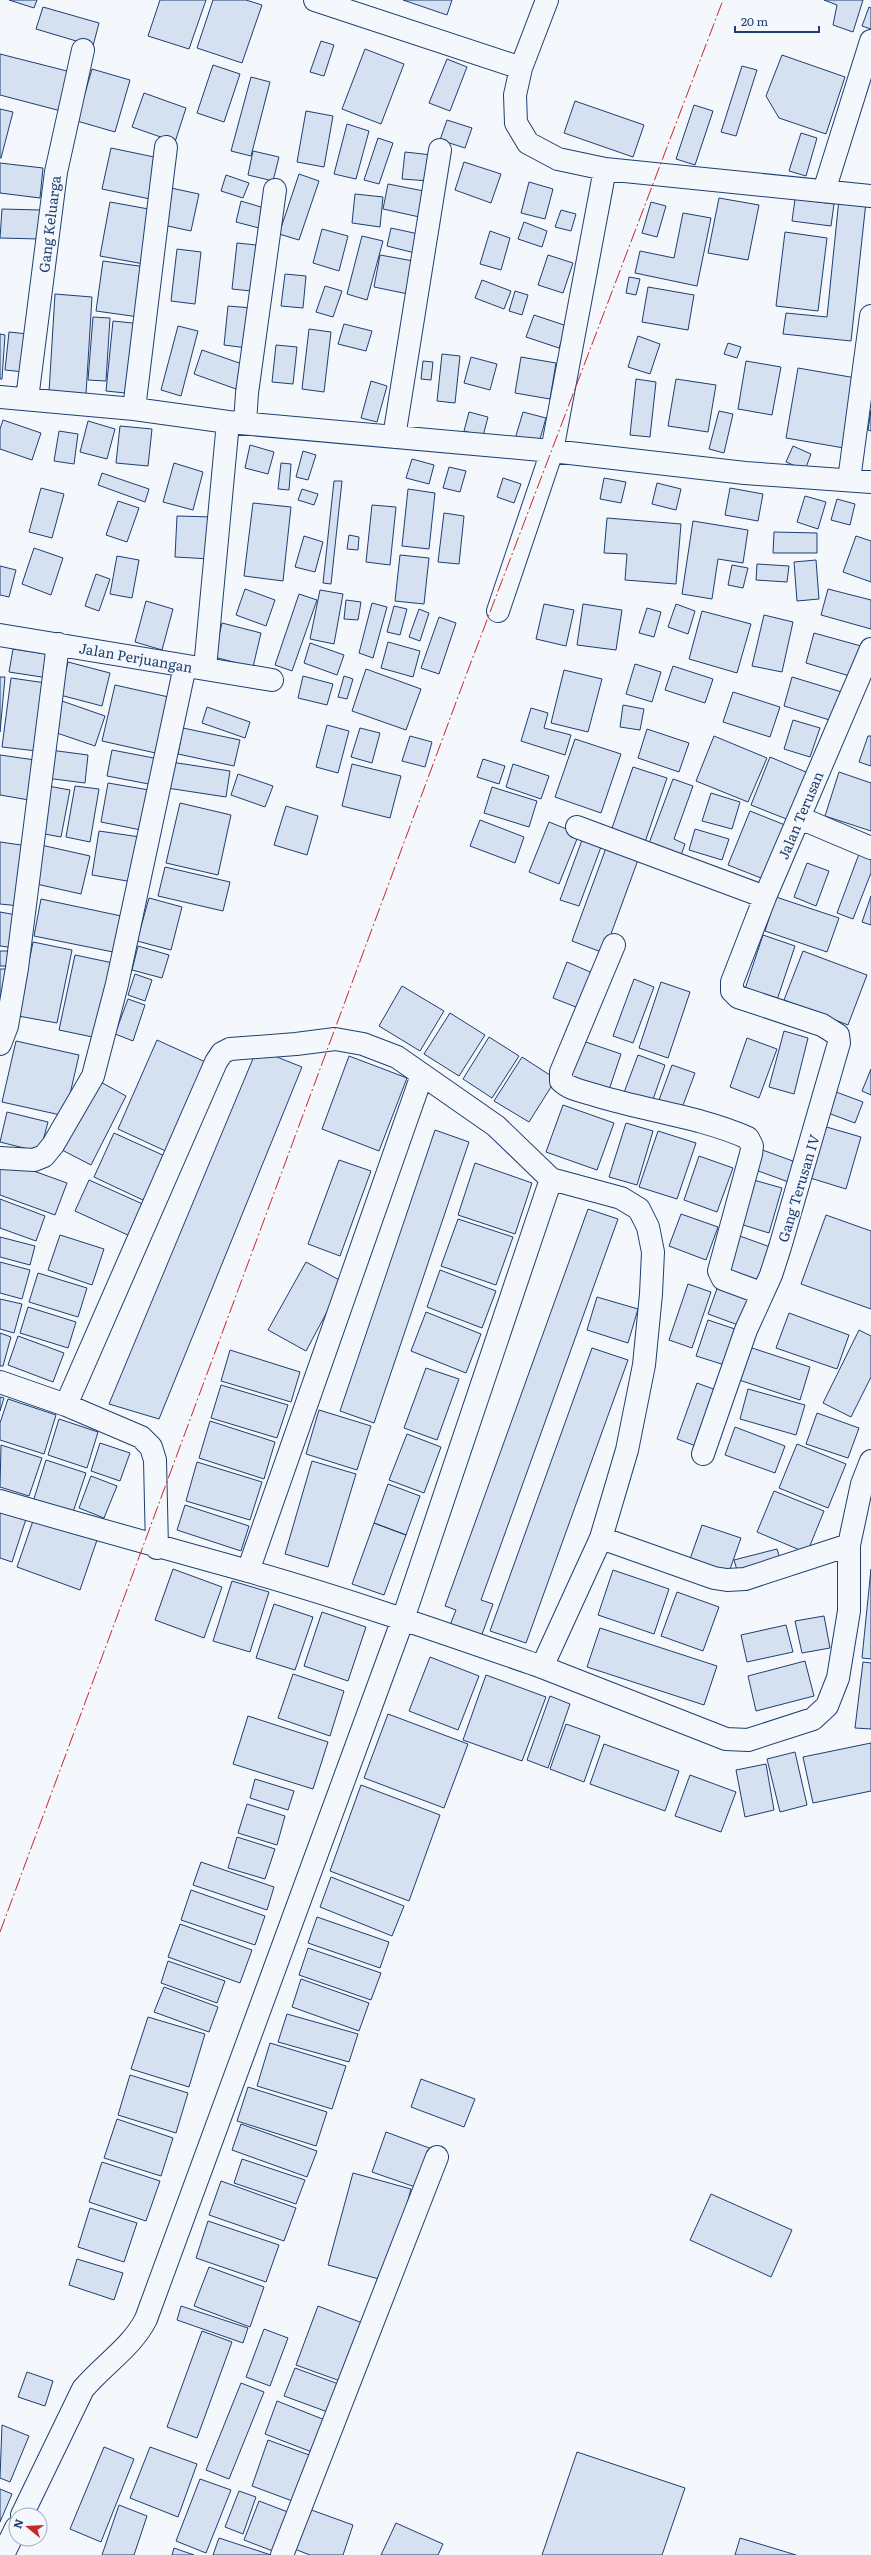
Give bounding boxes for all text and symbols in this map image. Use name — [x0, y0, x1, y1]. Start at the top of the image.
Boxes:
scale bar — [735, 8, 819, 34]
text: 20 m — [741, 12, 768, 30]
street label: Gang Keluarga — [33, 174, 65, 274]
street label: Jalan Perjuangan — [78, 637, 194, 677]
street label: Jalan Terusan — [772, 768, 828, 862]
street label: Gang Terusan IV — [772, 1131, 824, 1244]
north arrow — [8, 2507, 48, 2547]
text: N — [9, 2517, 27, 2530]

